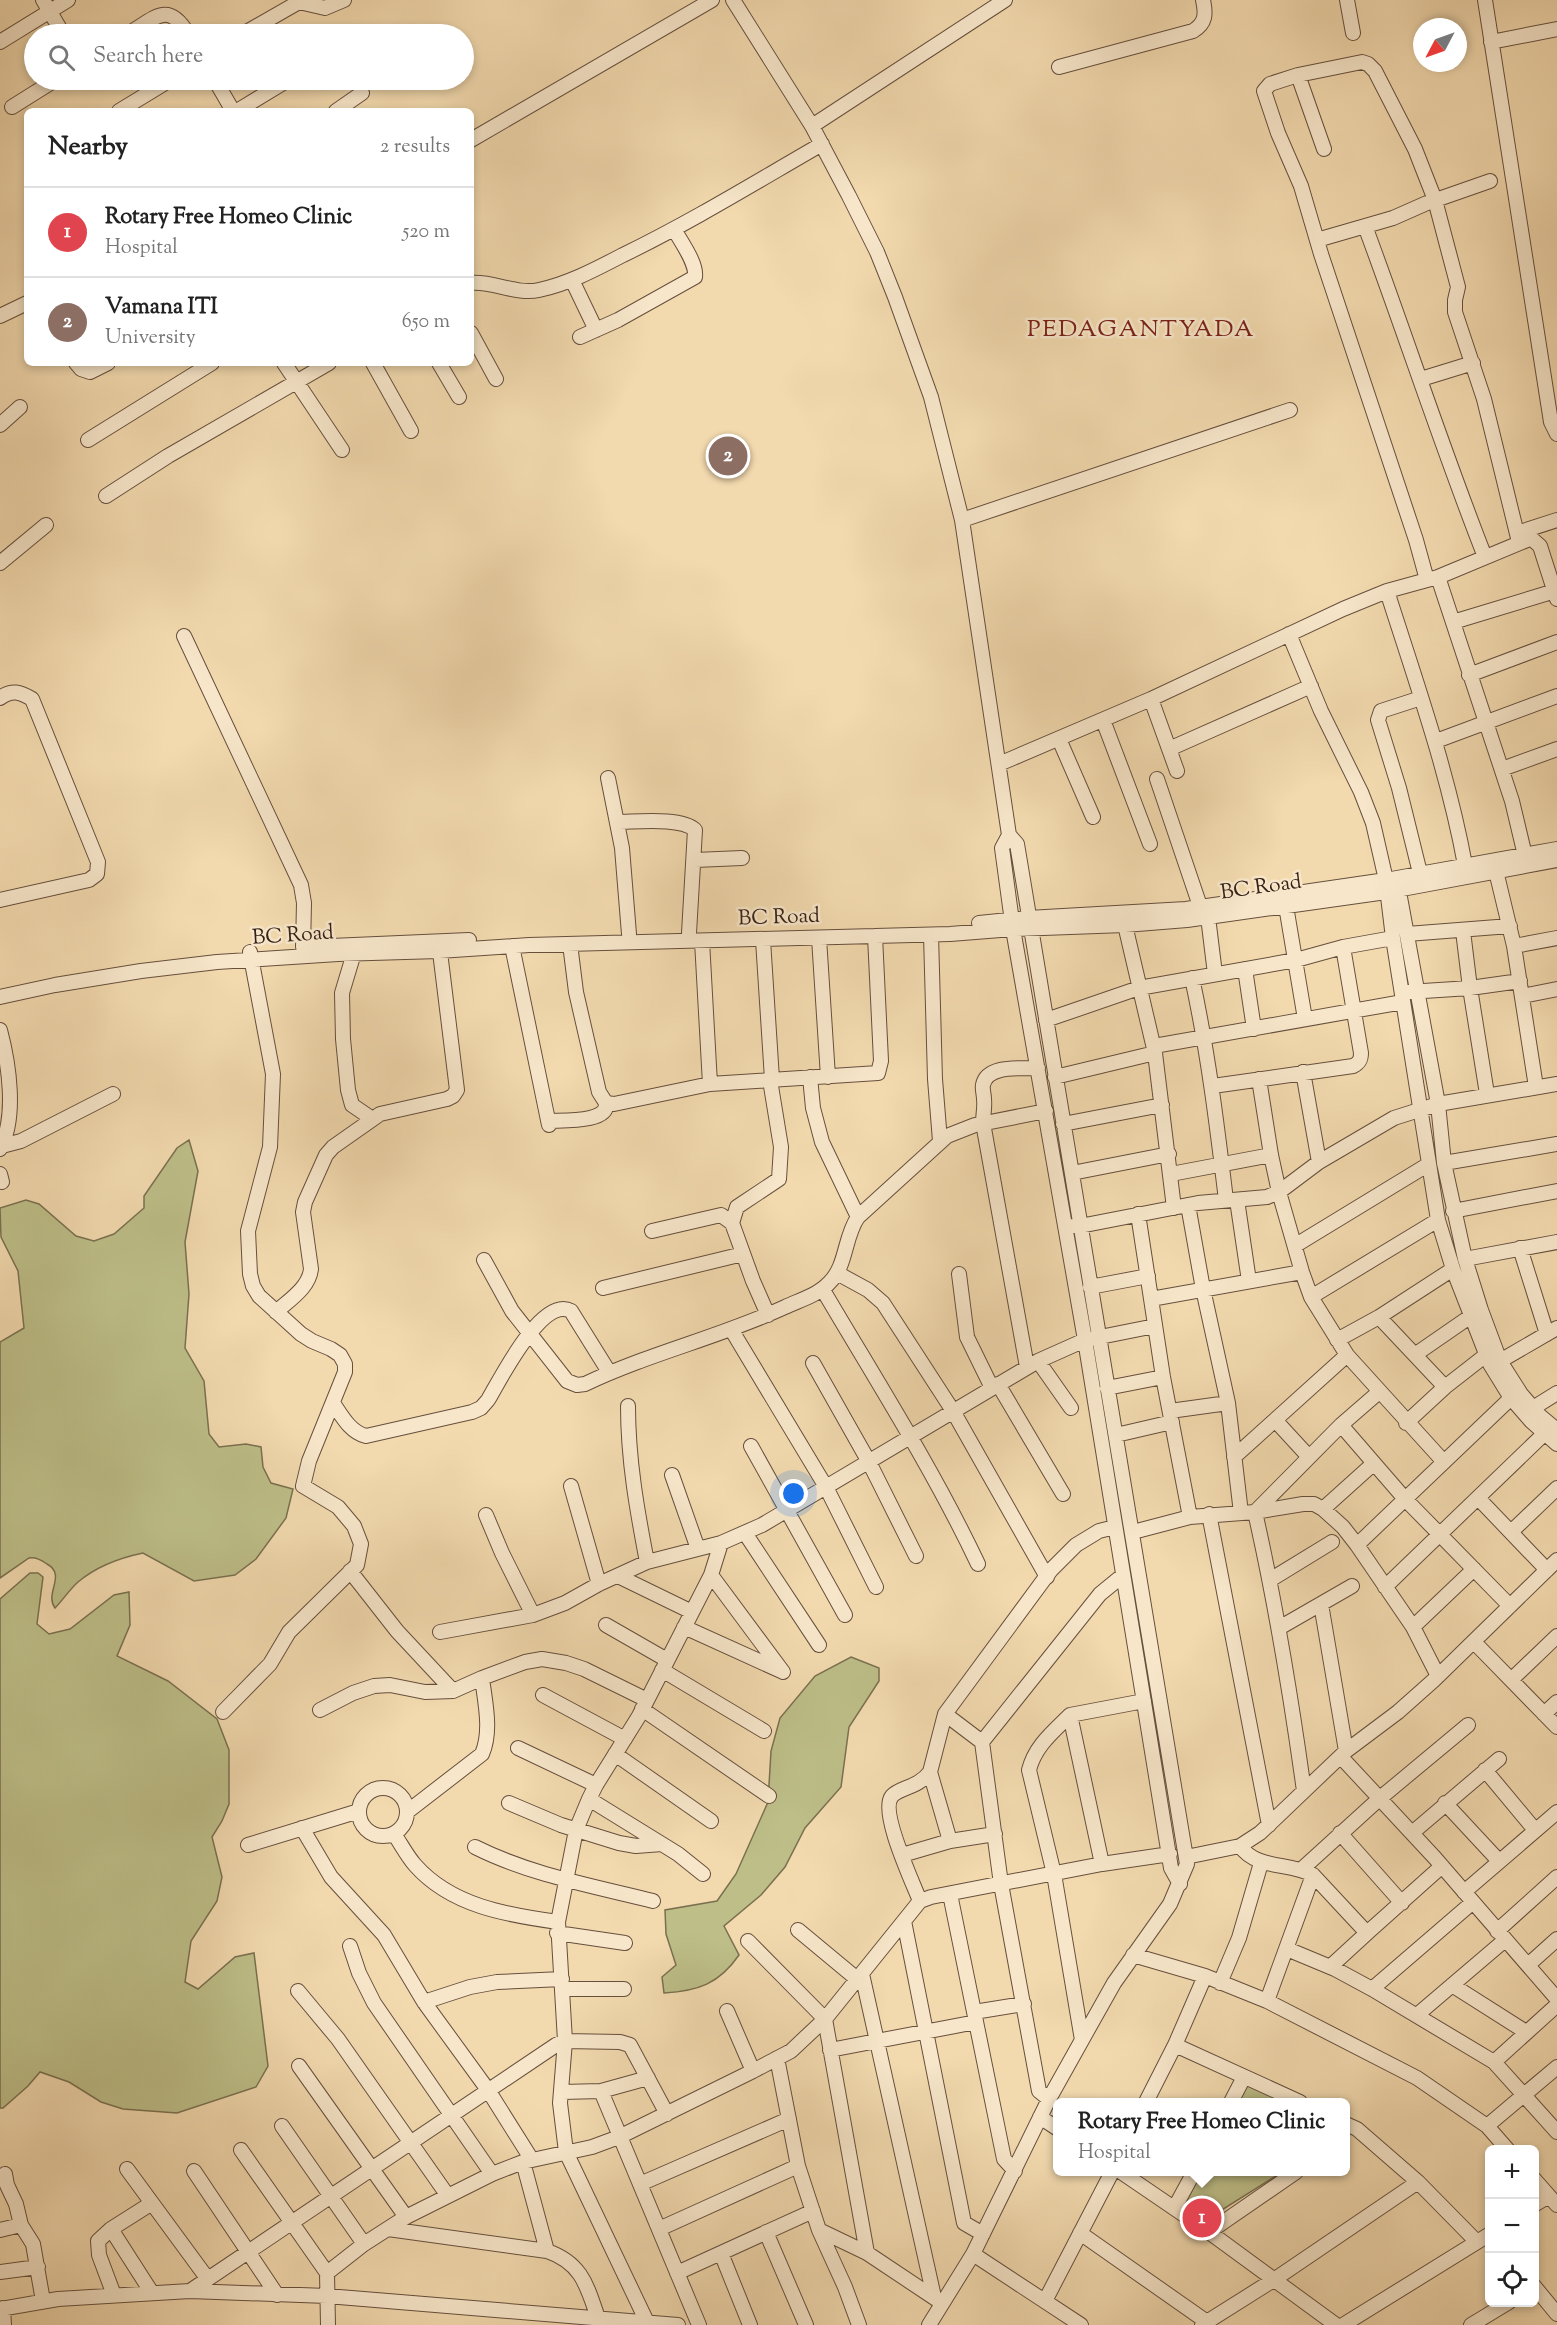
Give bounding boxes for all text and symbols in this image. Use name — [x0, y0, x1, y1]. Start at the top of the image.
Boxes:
north arrow — [1413, 18, 1467, 72]
search box — [24, 24, 474, 90]
icon: search — [45, 41, 78, 74]
text: Search here — [93, 41, 203, 73]
text: Nearby — [48, 129, 128, 166]
text: 2 results — [380, 133, 450, 162]
text: Rotary Free Homeo Clinic — [105, 202, 352, 234]
text: 1 — [64, 218, 71, 247]
text: 520 m — [402, 218, 450, 247]
text: Hospital — [105, 234, 178, 263]
text: Vamana ITI — [105, 292, 218, 324]
text: 2 — [63, 308, 72, 337]
text: 650 m — [402, 308, 450, 337]
district label: PEDAGANTYADA — [1027, 313, 1255, 347]
text: University — [105, 324, 196, 353]
pin: 2 — [708, 434, 748, 478]
street label: BC Road — [1218, 867, 1304, 909]
street label: BC Road — [738, 902, 821, 934]
street label: BC Road — [251, 918, 335, 954]
your location — [779, 1479, 808, 1508]
popup — [1053, 2098, 1350, 2176]
text: Rotary Free Homeo Clinic — [1078, 2107, 1325, 2139]
text: Hospital — [1078, 2139, 1151, 2168]
map controls — [1485, 2145, 1539, 2307]
button: + — [1485, 2145, 1539, 2199]
pin: 1 — [1182, 2196, 1222, 2240]
button: − — [1485, 2199, 1539, 2253]
button: locate — [1485, 2253, 1539, 2307]

